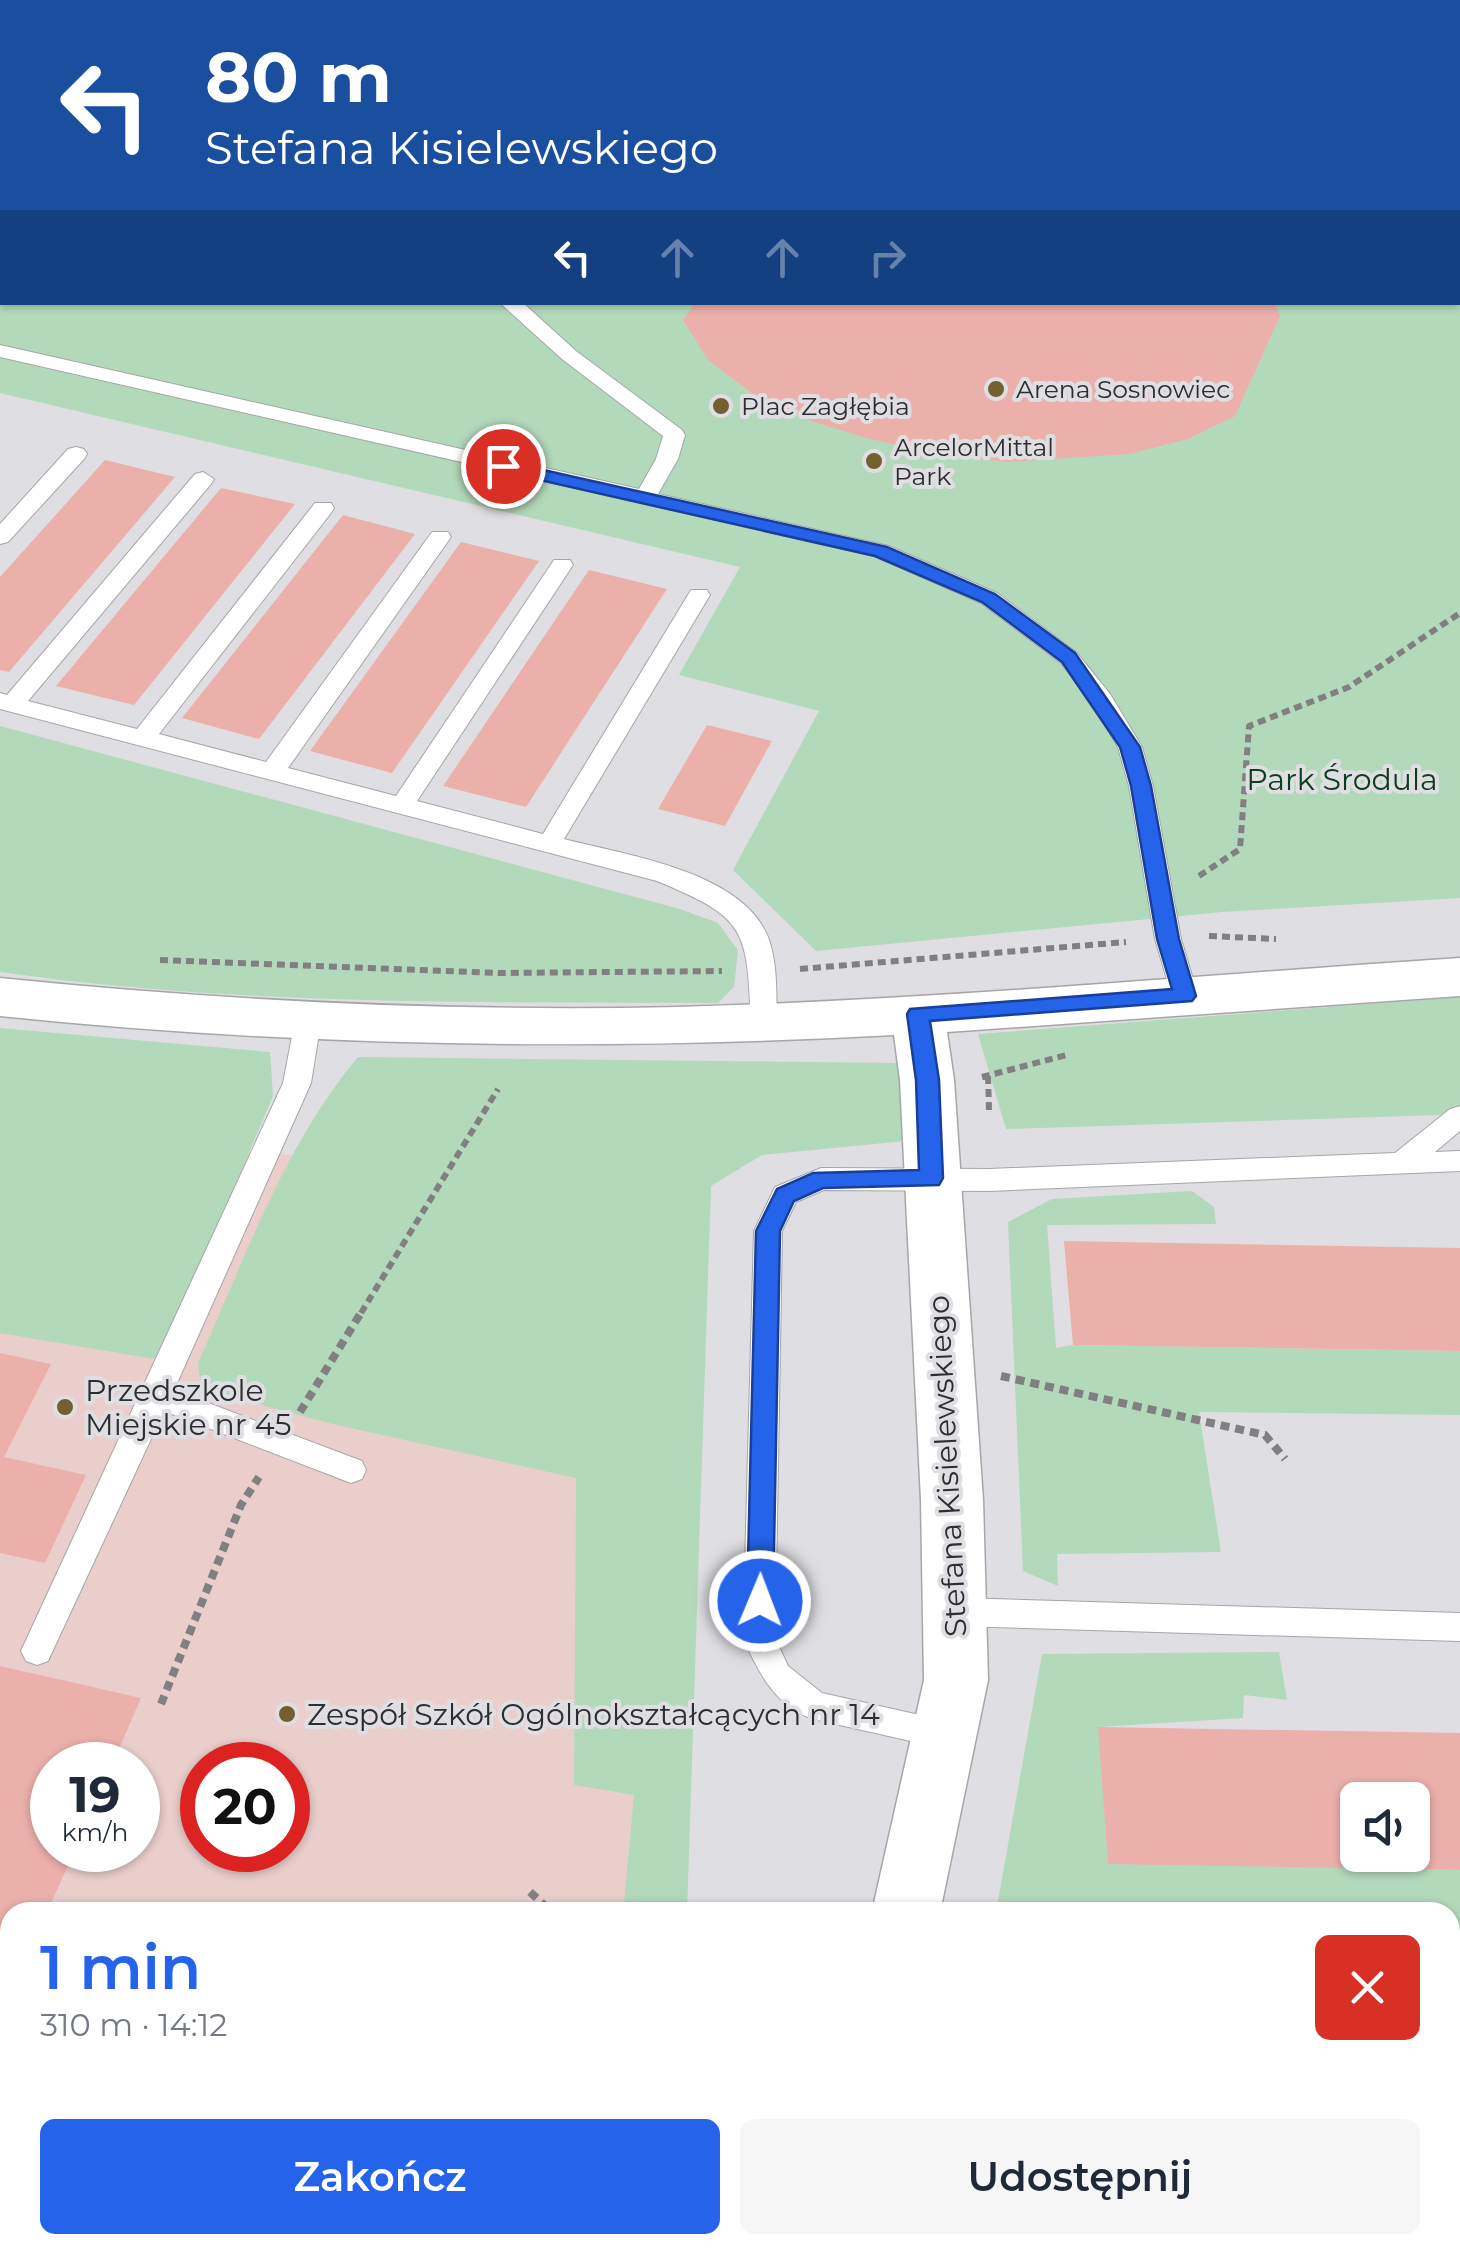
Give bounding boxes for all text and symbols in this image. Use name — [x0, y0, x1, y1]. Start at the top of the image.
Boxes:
text: 80 m — [205, 34, 392, 120]
icon: left — [40, 40, 170, 170]
text: Stefana Kisielewskiego — [205, 120, 718, 175]
icon: left — [545, 230, 600, 285]
icon: ahead — [650, 230, 705, 285]
icon: ahead — [755, 230, 810, 285]
icon: right — [860, 230, 915, 285]
place label: Arena Sosnowiec — [1016, 374, 1230, 404]
marker: Arena Sosnowiec — [985, 378, 1007, 400]
place label: Plac Zagłębia — [741, 391, 910, 421]
marker: Plac Zagłębia — [710, 395, 732, 417]
pin — [461, 424, 546, 509]
place label: ArcelorMittal Park — [894, 432, 1054, 491]
icon: arrive — [476, 439, 531, 494]
marker: ArcelorMittal Park — [863, 450, 885, 472]
park label: Park Środula — [1246, 761, 1438, 798]
street label: Stefana Kisielewskiego — [920, 1294, 974, 1638]
place label: Przedszkole Miejskie nr 45 — [85, 1372, 291, 1443]
marker: Przedszkole Miejskie nr 45 — [54, 1396, 76, 1418]
position arrow — [708, 1549, 812, 1653]
place label: Zespół Szkół Ogólnokształcących nr 14 — [307, 1696, 880, 1733]
marker: Zespół Szkół Ogólnokształcących nr 14 — [276, 1703, 298, 1725]
speed limit sign: 20 — [180, 1742, 310, 1872]
text: 19 — [69, 1764, 121, 1825]
map controls — [1340, 1782, 1430, 1872]
button: sound — [1340, 1782, 1430, 1872]
text: km/h — [62, 1817, 128, 1847]
text: 1 min — [40, 1931, 201, 2004]
button: close — [1315, 1935, 1420, 2040]
text: 310 m · 14:12 — [40, 2005, 227, 2044]
button: Zakończ — [40, 2119, 720, 2234]
button: Udostępnij — [740, 2119, 1420, 2234]

